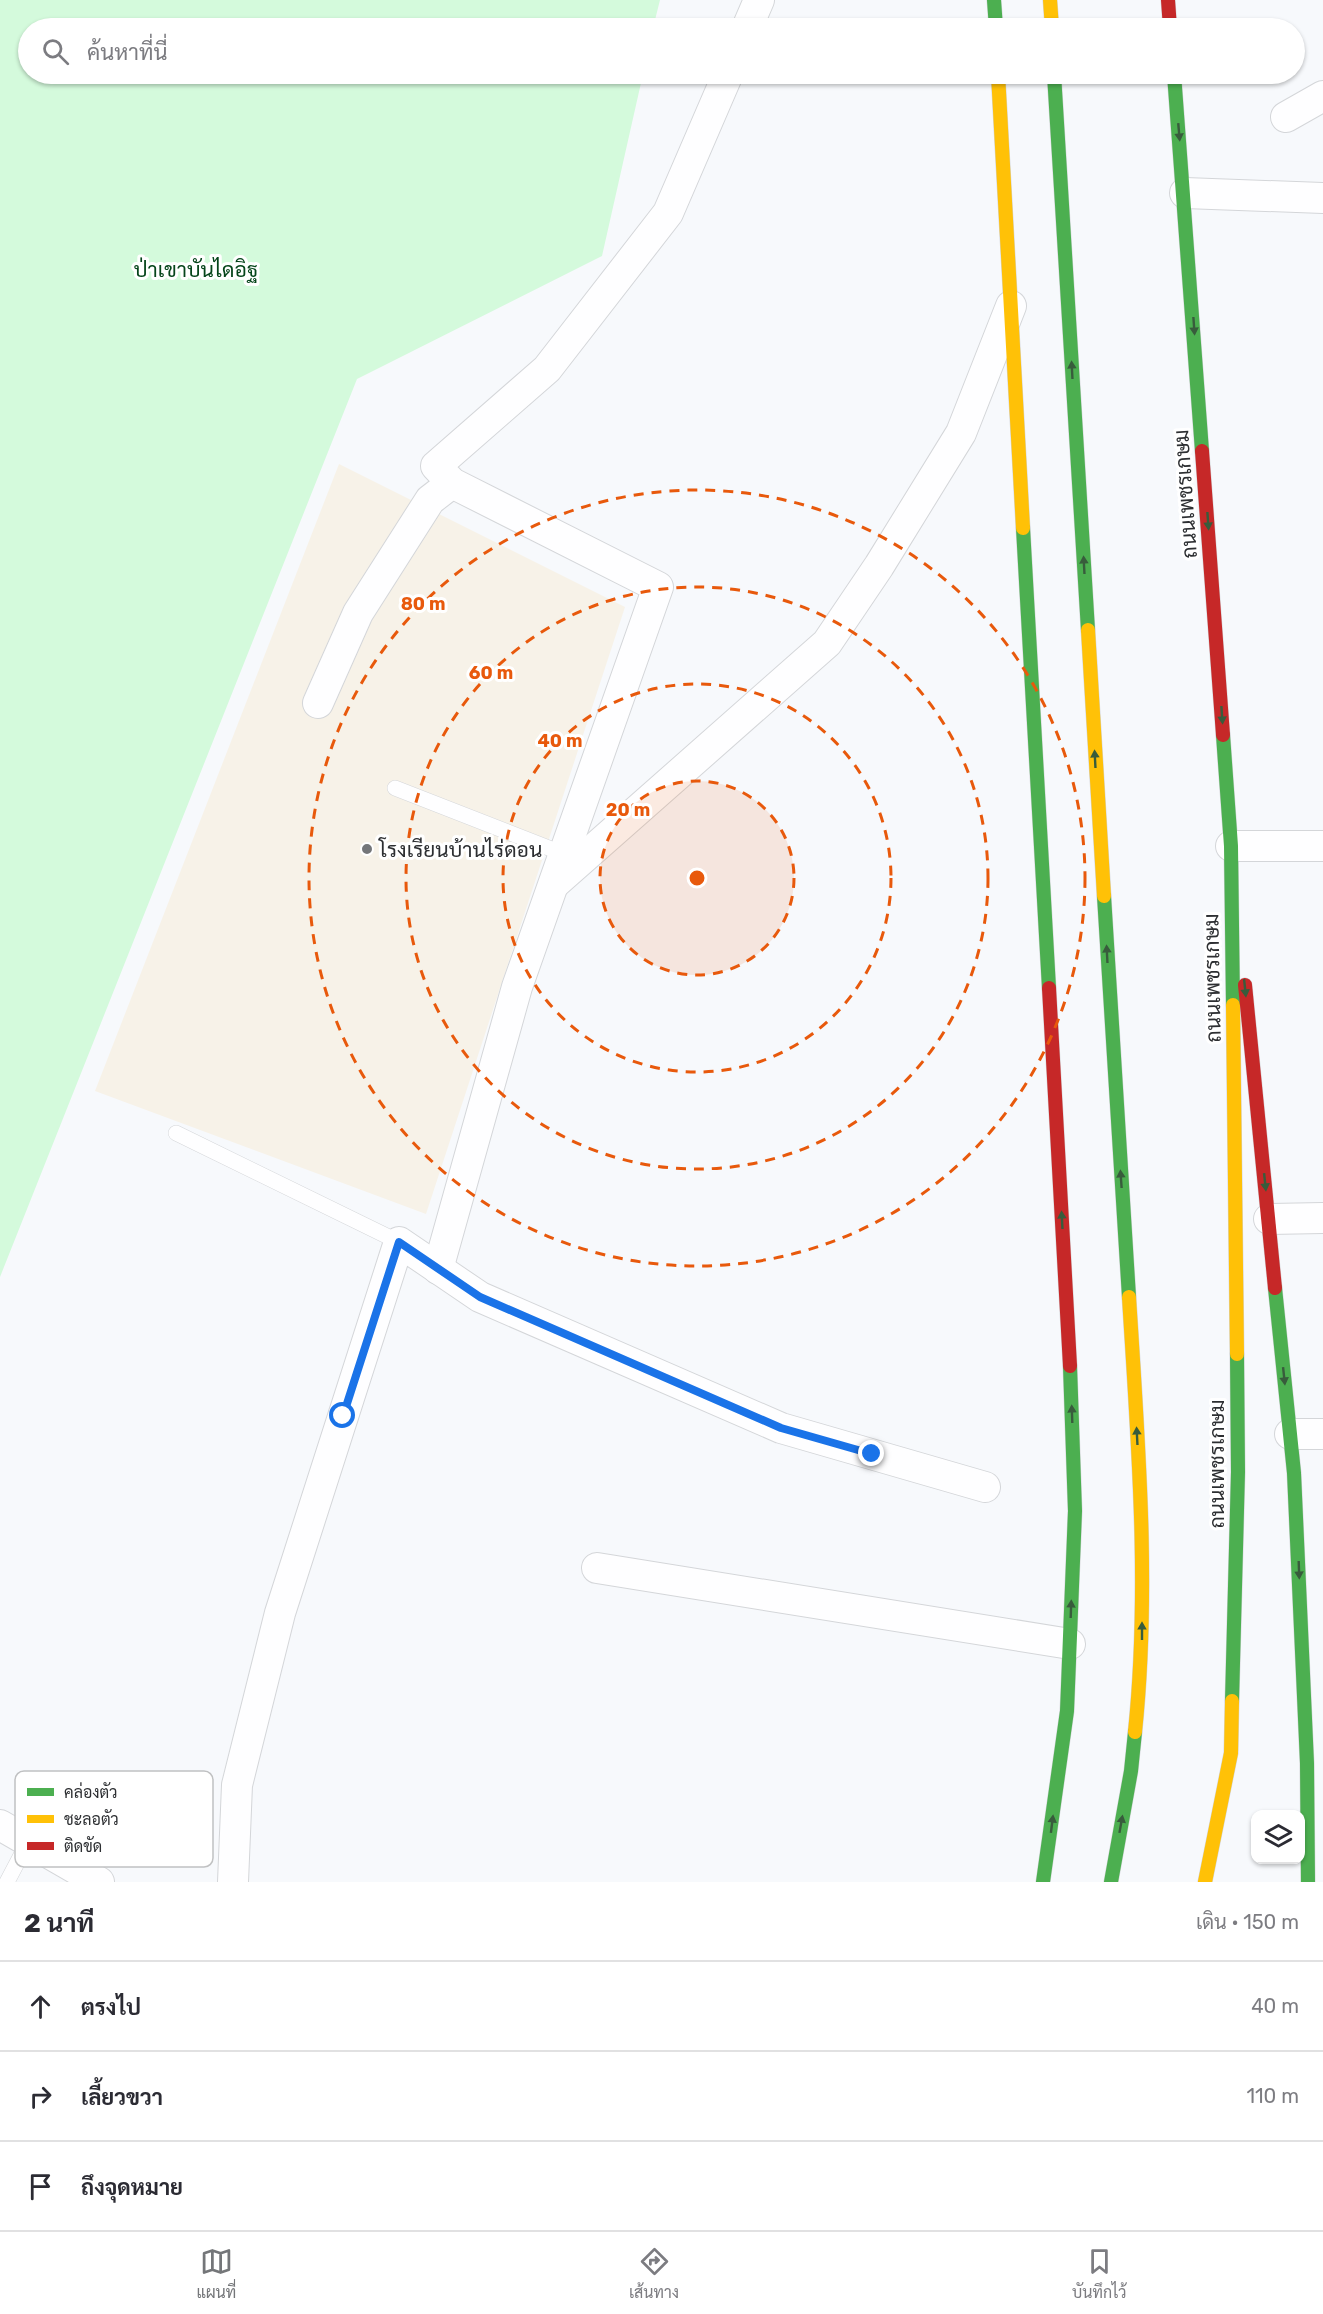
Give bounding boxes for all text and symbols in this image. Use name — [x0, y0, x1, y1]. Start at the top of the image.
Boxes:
search box — [18, 18, 1305, 84]
icon: search — [39, 35, 72, 68]
text: ค้นหาที่นี่ — [87, 39, 167, 66]
one-way arrow — [1174, 122, 1184, 141]
park label: ป่าเขาบันไดอิฐ — [134, 257, 258, 283]
one-way arrow — [1190, 317, 1199, 336]
one-way arrow — [1067, 361, 1077, 380]
street label: ถนนเพชรเกษม — [1168, 429, 1202, 559]
one-way arrow — [1203, 511, 1213, 530]
one-way arrow — [1079, 555, 1088, 574]
text: 80 m — [401, 593, 445, 615]
text: 60 m — [469, 662, 513, 684]
one-way arrow — [1217, 706, 1227, 725]
text: 40 m — [538, 730, 582, 752]
one-way arrow — [1091, 750, 1100, 769]
text: 20 m — [606, 799, 650, 821]
place label: โรงเรียนบ้านไร่ดอน — [378, 837, 542, 862]
marker: โรงเรียนบ้านไร่ดอน — [360, 842, 374, 856]
centre of rings — [687, 868, 707, 888]
street label: ถนนเพชรเกษม — [1198, 913, 1226, 1043]
one-way arrow — [1103, 945, 1112, 964]
one-way arrow — [1240, 978, 1250, 997]
one-way arrow — [1117, 1169, 1126, 1188]
one-way arrow — [1260, 1172, 1270, 1191]
one-way arrow — [1058, 1210, 1067, 1229]
one-way arrow — [1280, 1366, 1289, 1385]
street label: ถนนเพชรเกษม — [1204, 1399, 1229, 1529]
route start — [329, 1402, 355, 1428]
one-way arrow — [1067, 1405, 1076, 1424]
one-way arrow — [1133, 1427, 1142, 1446]
route end — [858, 1440, 884, 1466]
one-way arrow — [1294, 1561, 1303, 1580]
one-way arrow — [1066, 1600, 1075, 1619]
one-way arrow — [1137, 1621, 1147, 1640]
legend — [15, 1771, 213, 1867]
text: คล่องตัว — [64, 1782, 118, 1802]
text: ชะลอตัว — [64, 1809, 119, 1829]
map controls — [1251, 1810, 1305, 1864]
button: layers — [1251, 1810, 1305, 1864]
one-way arrow — [1048, 1815, 1057, 1834]
one-way arrow — [1117, 1815, 1126, 1834]
text: ติดขัด — [64, 1836, 102, 1856]
text: 2 นาที — [24, 1908, 94, 1939]
text: เดิน · 150 m — [1196, 1910, 1299, 1934]
icon: ahead — [24, 1990, 57, 2023]
text: ตรงไป — [81, 1994, 141, 2021]
text: 40 m — [1251, 1994, 1299, 2018]
icon: right — [24, 2080, 57, 2113]
text: เลี้ยวขวา — [81, 2084, 163, 2111]
text: 110 m — [1247, 2084, 1299, 2108]
icon: arrive — [24, 2170, 57, 2203]
text: ถึงจุดหมาย — [81, 2174, 183, 2201]
tab: แผนที่ — [196, 2245, 236, 2302]
tab: เส้นทาง — [629, 2245, 679, 2302]
tab: บันทึกไว้ — [1072, 2245, 1127, 2302]

